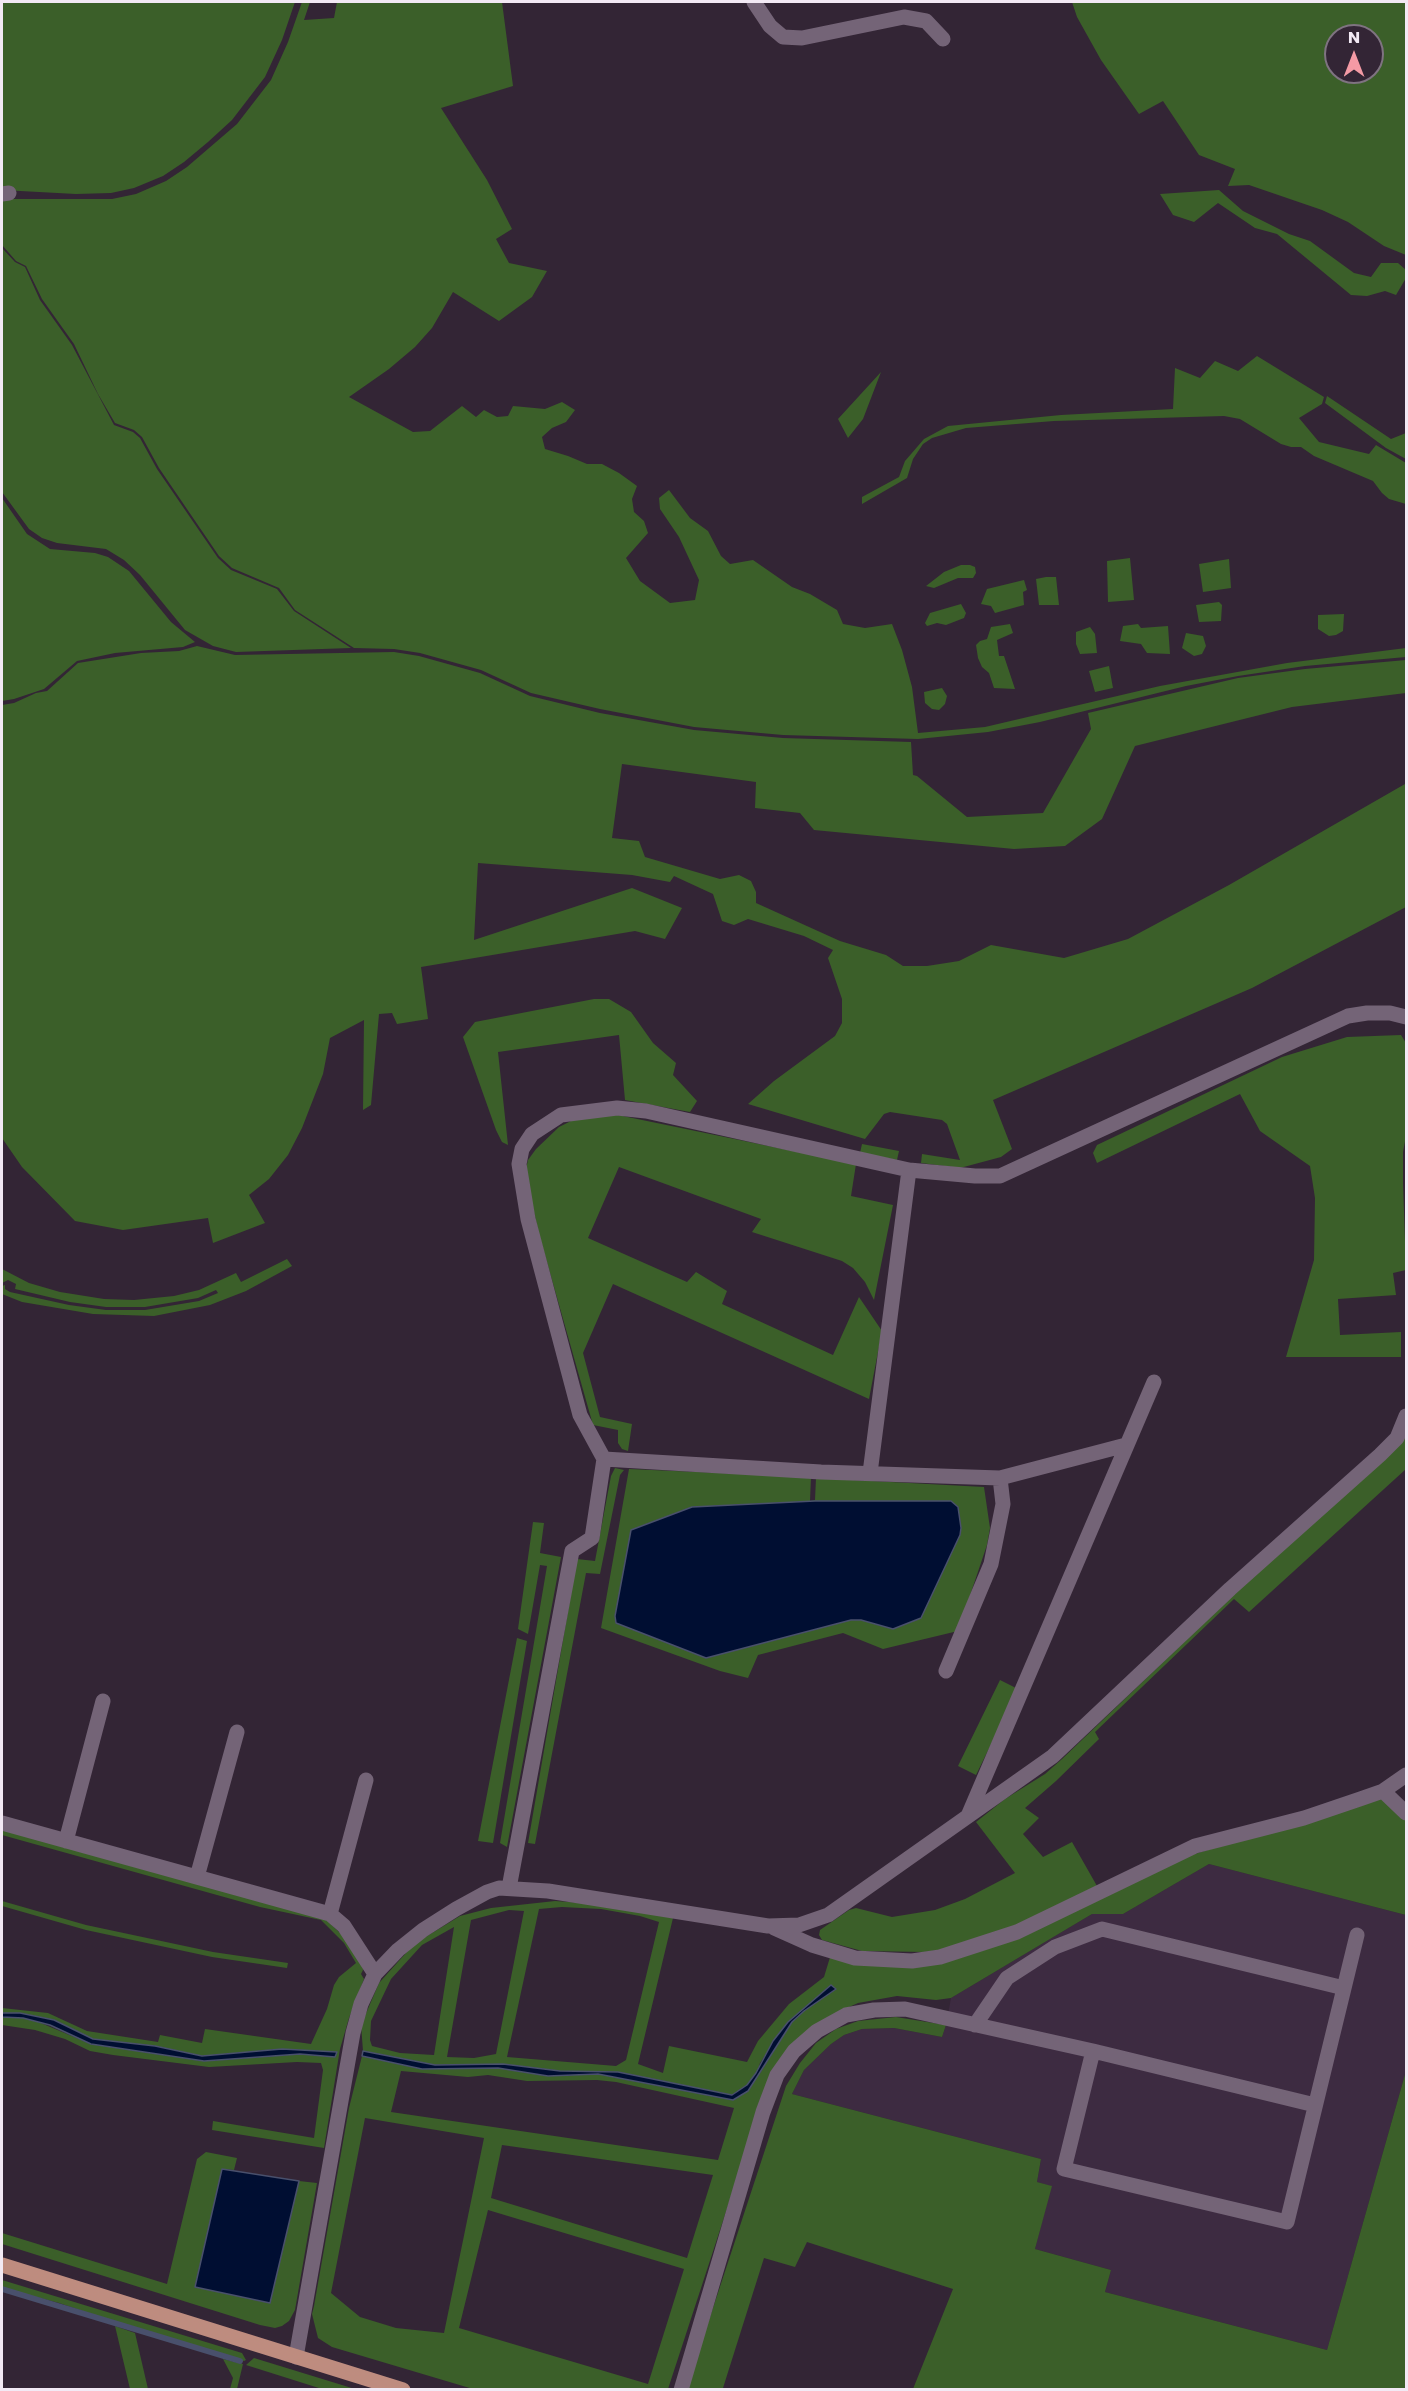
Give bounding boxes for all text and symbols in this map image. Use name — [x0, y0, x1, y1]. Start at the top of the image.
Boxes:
north arrow — [1324, 24, 1384, 84]
text: N — [1348, 26, 1360, 49]

